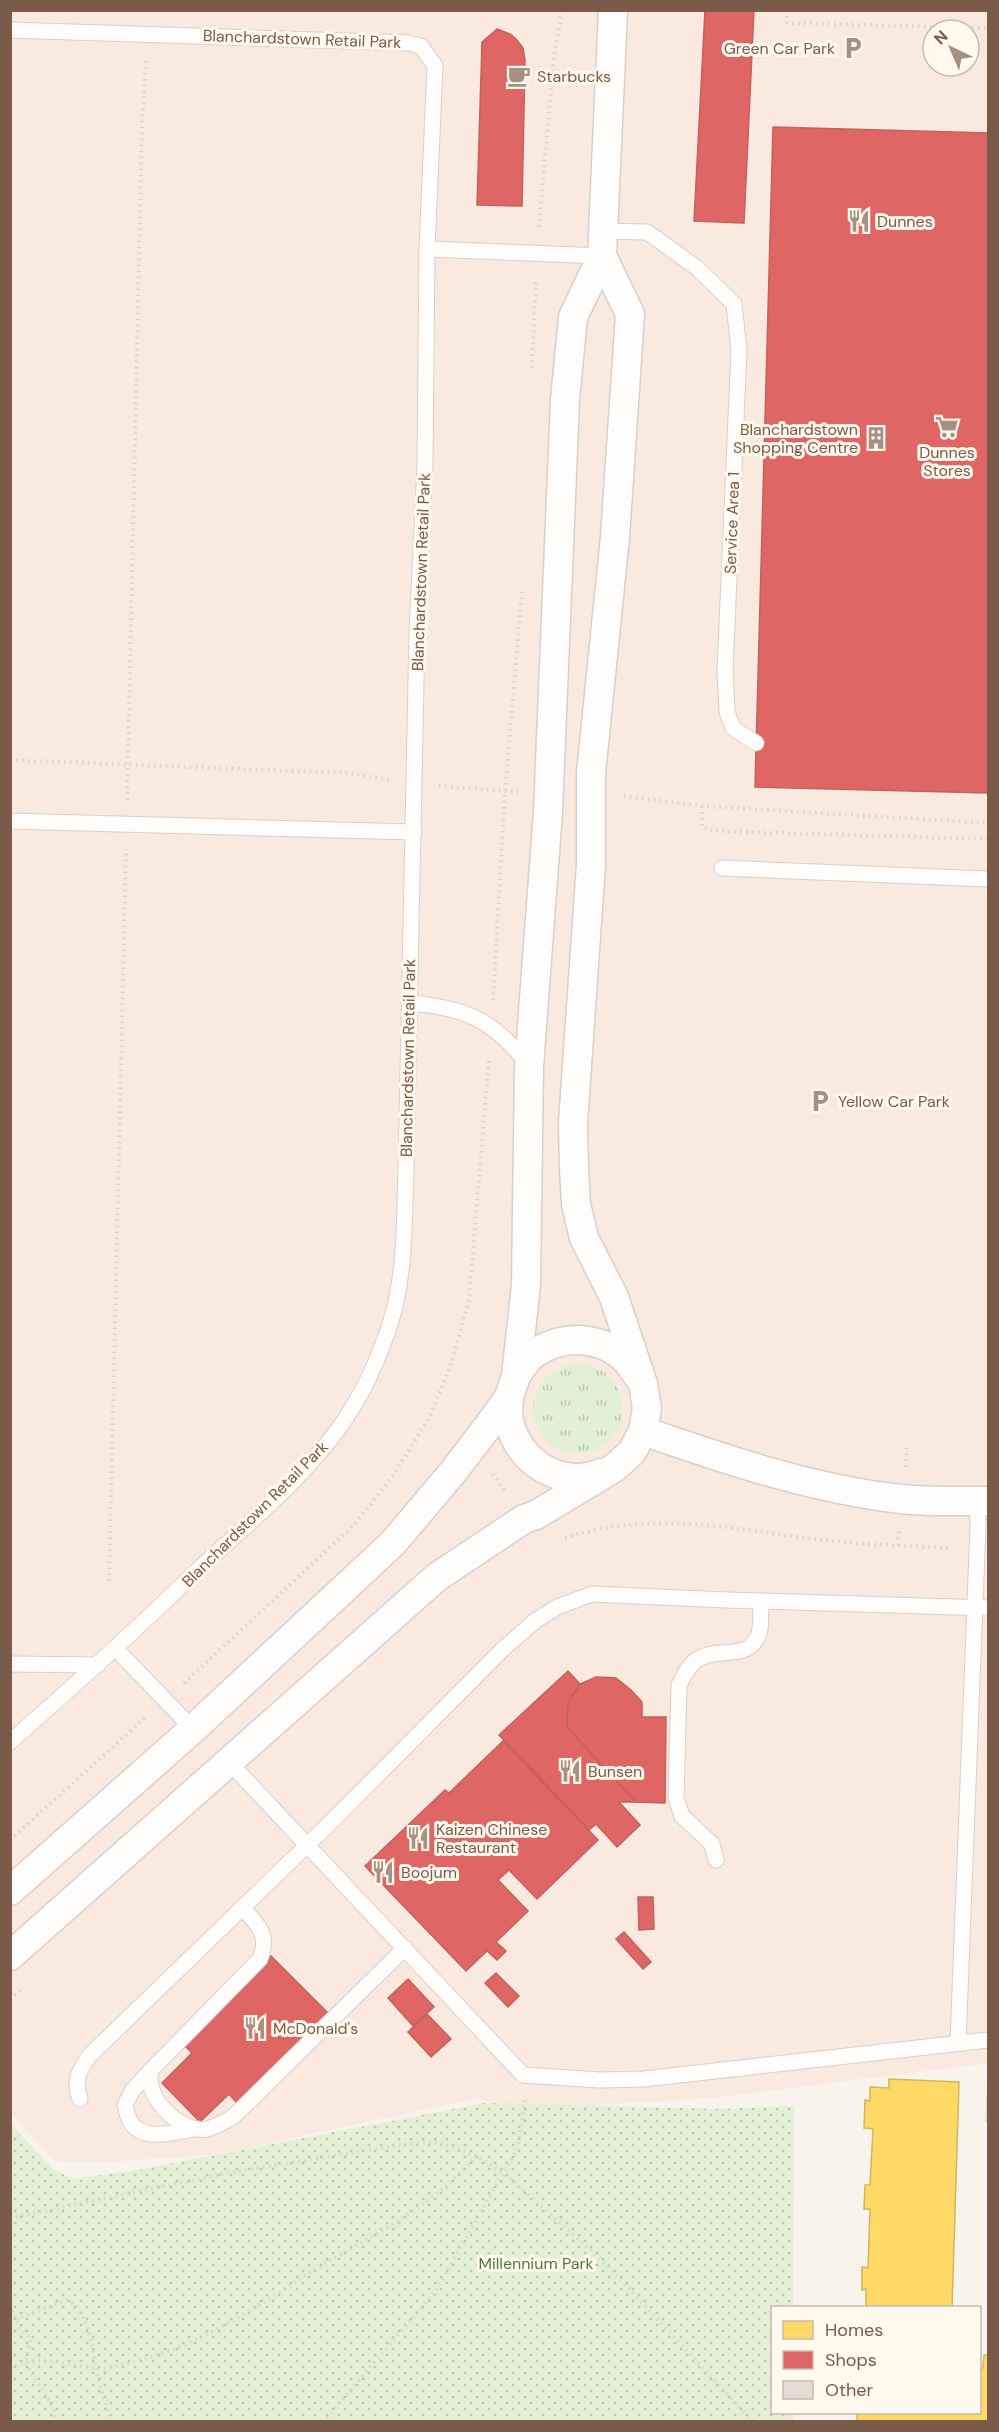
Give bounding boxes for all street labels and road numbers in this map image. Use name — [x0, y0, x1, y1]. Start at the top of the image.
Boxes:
street label: Blanchardstown Retail Park — [202, 25, 402, 53]
street label: Service Area 1 — [720, 471, 744, 575]
street label: Blanchardstown Retail Park — [407, 472, 435, 672]
street label: Blanchardstown Retail Park — [396, 959, 420, 1157]
street label: Blanchardstown Retail Park — [177, 1436, 333, 1592]

